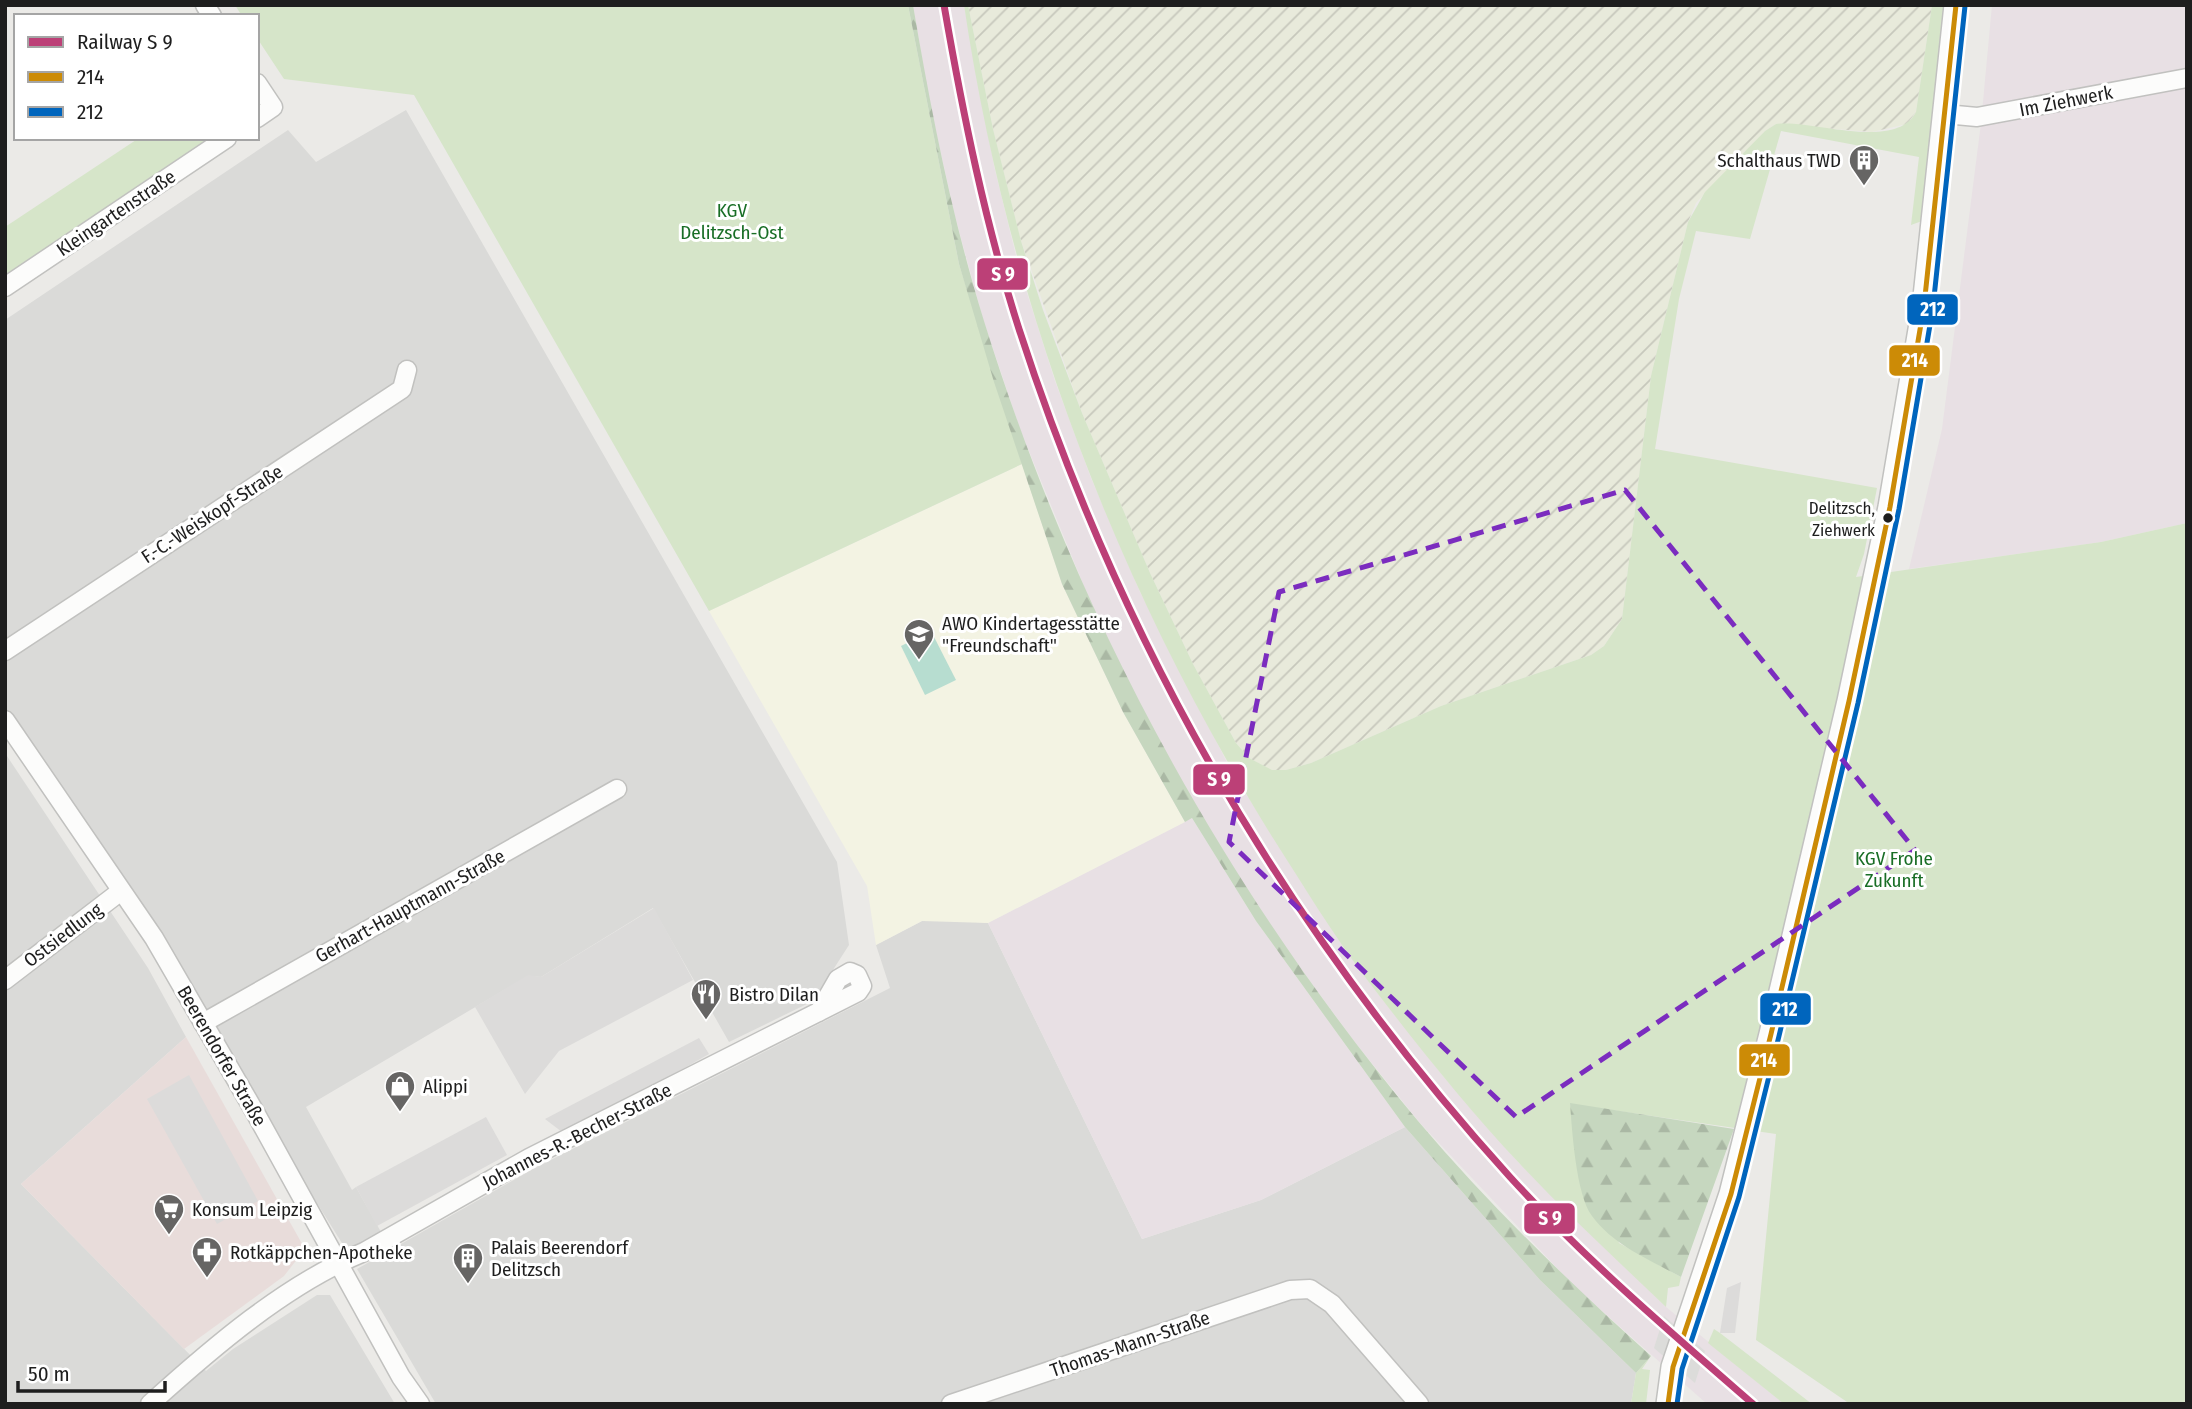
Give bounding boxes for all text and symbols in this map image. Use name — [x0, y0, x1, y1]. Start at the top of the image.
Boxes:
legend — [14, 14, 259, 140]
text: Railway S 9 — [77, 29, 173, 55]
text: 214 — [77, 64, 104, 90]
street label: Im Ziehwerk — [2017, 81, 2115, 121]
text: 212 — [77, 99, 103, 125]
building icon: Schalthaus TWD — [1847, 143, 1881, 187]
place label: Schalthaus TWD — [1717, 149, 1841, 172]
street label: Kleingartenstraße — [52, 165, 180, 261]
park label: KGV Delitzsch-Ost — [680, 199, 784, 244]
line badge: S 9 — [976, 257, 1029, 291]
text: S 9 — [991, 263, 1015, 286]
line badge: 212 — [1906, 293, 1959, 326]
text: 212 — [1919, 298, 1946, 321]
line badge: 214 — [1888, 344, 1941, 377]
text: 214 — [1901, 349, 1928, 372]
street label: F.-C.-Weiskopf-Straße — [137, 460, 287, 568]
place label: Delitzsch, Ziehwerk — [1809, 498, 1875, 541]
marker: Delitzsch, Ziehwerk — [1881, 511, 1895, 525]
place label: AWO Kindertagesstätte "Freundschaft" — [942, 612, 1120, 657]
school or university icon: AWO Kindertagesstätte "Freundschaft" — [902, 617, 936, 661]
line badge: S 9 — [1192, 763, 1246, 796]
text: S 9 — [1207, 768, 1231, 791]
street label: Gerhart-Hauptmann-Straße — [311, 844, 509, 968]
park label: KGV Frohe Zukunft — [1855, 847, 1933, 892]
street label: Ostsiedlung — [19, 898, 107, 972]
restaurant icon: Bistro Dilan — [689, 977, 723, 1021]
street label: Beerendorfer Straße — [173, 982, 271, 1130]
place label: Bistro Dilan — [729, 983, 819, 1006]
line badge: 212 — [1759, 992, 1812, 1026]
text: 212 — [1771, 998, 1798, 1021]
line badge: 214 — [1738, 1043, 1791, 1077]
text: 214 — [1750, 1049, 1777, 1072]
shop icon: Alippi — [383, 1069, 417, 1113]
place label: Alippi — [423, 1075, 468, 1098]
street label: Johannes-R.-Becher-Straße — [478, 1078, 676, 1194]
supermarket icon: Konsum Leipzig — [152, 1192, 186, 1236]
place label: Konsum Leipzig — [192, 1198, 312, 1221]
line badge: S 9 — [1523, 1202, 1576, 1235]
text: S 9 — [1538, 1207, 1562, 1230]
pharmacy icon: Rotkäppchen-Apotheke — [190, 1235, 224, 1279]
place label: Palais Beerendorf Delitzsch — [491, 1236, 629, 1281]
place label: Rotkäppchen-Apotheke — [230, 1241, 413, 1264]
building icon: Palais Beerendorf Delitzsch — [451, 1241, 485, 1285]
street label: Thomas-Mann-Straße — [1047, 1306, 1213, 1382]
scale bar — [18, 1350, 164, 1394]
text: 50 m — [28, 1361, 70, 1387]

